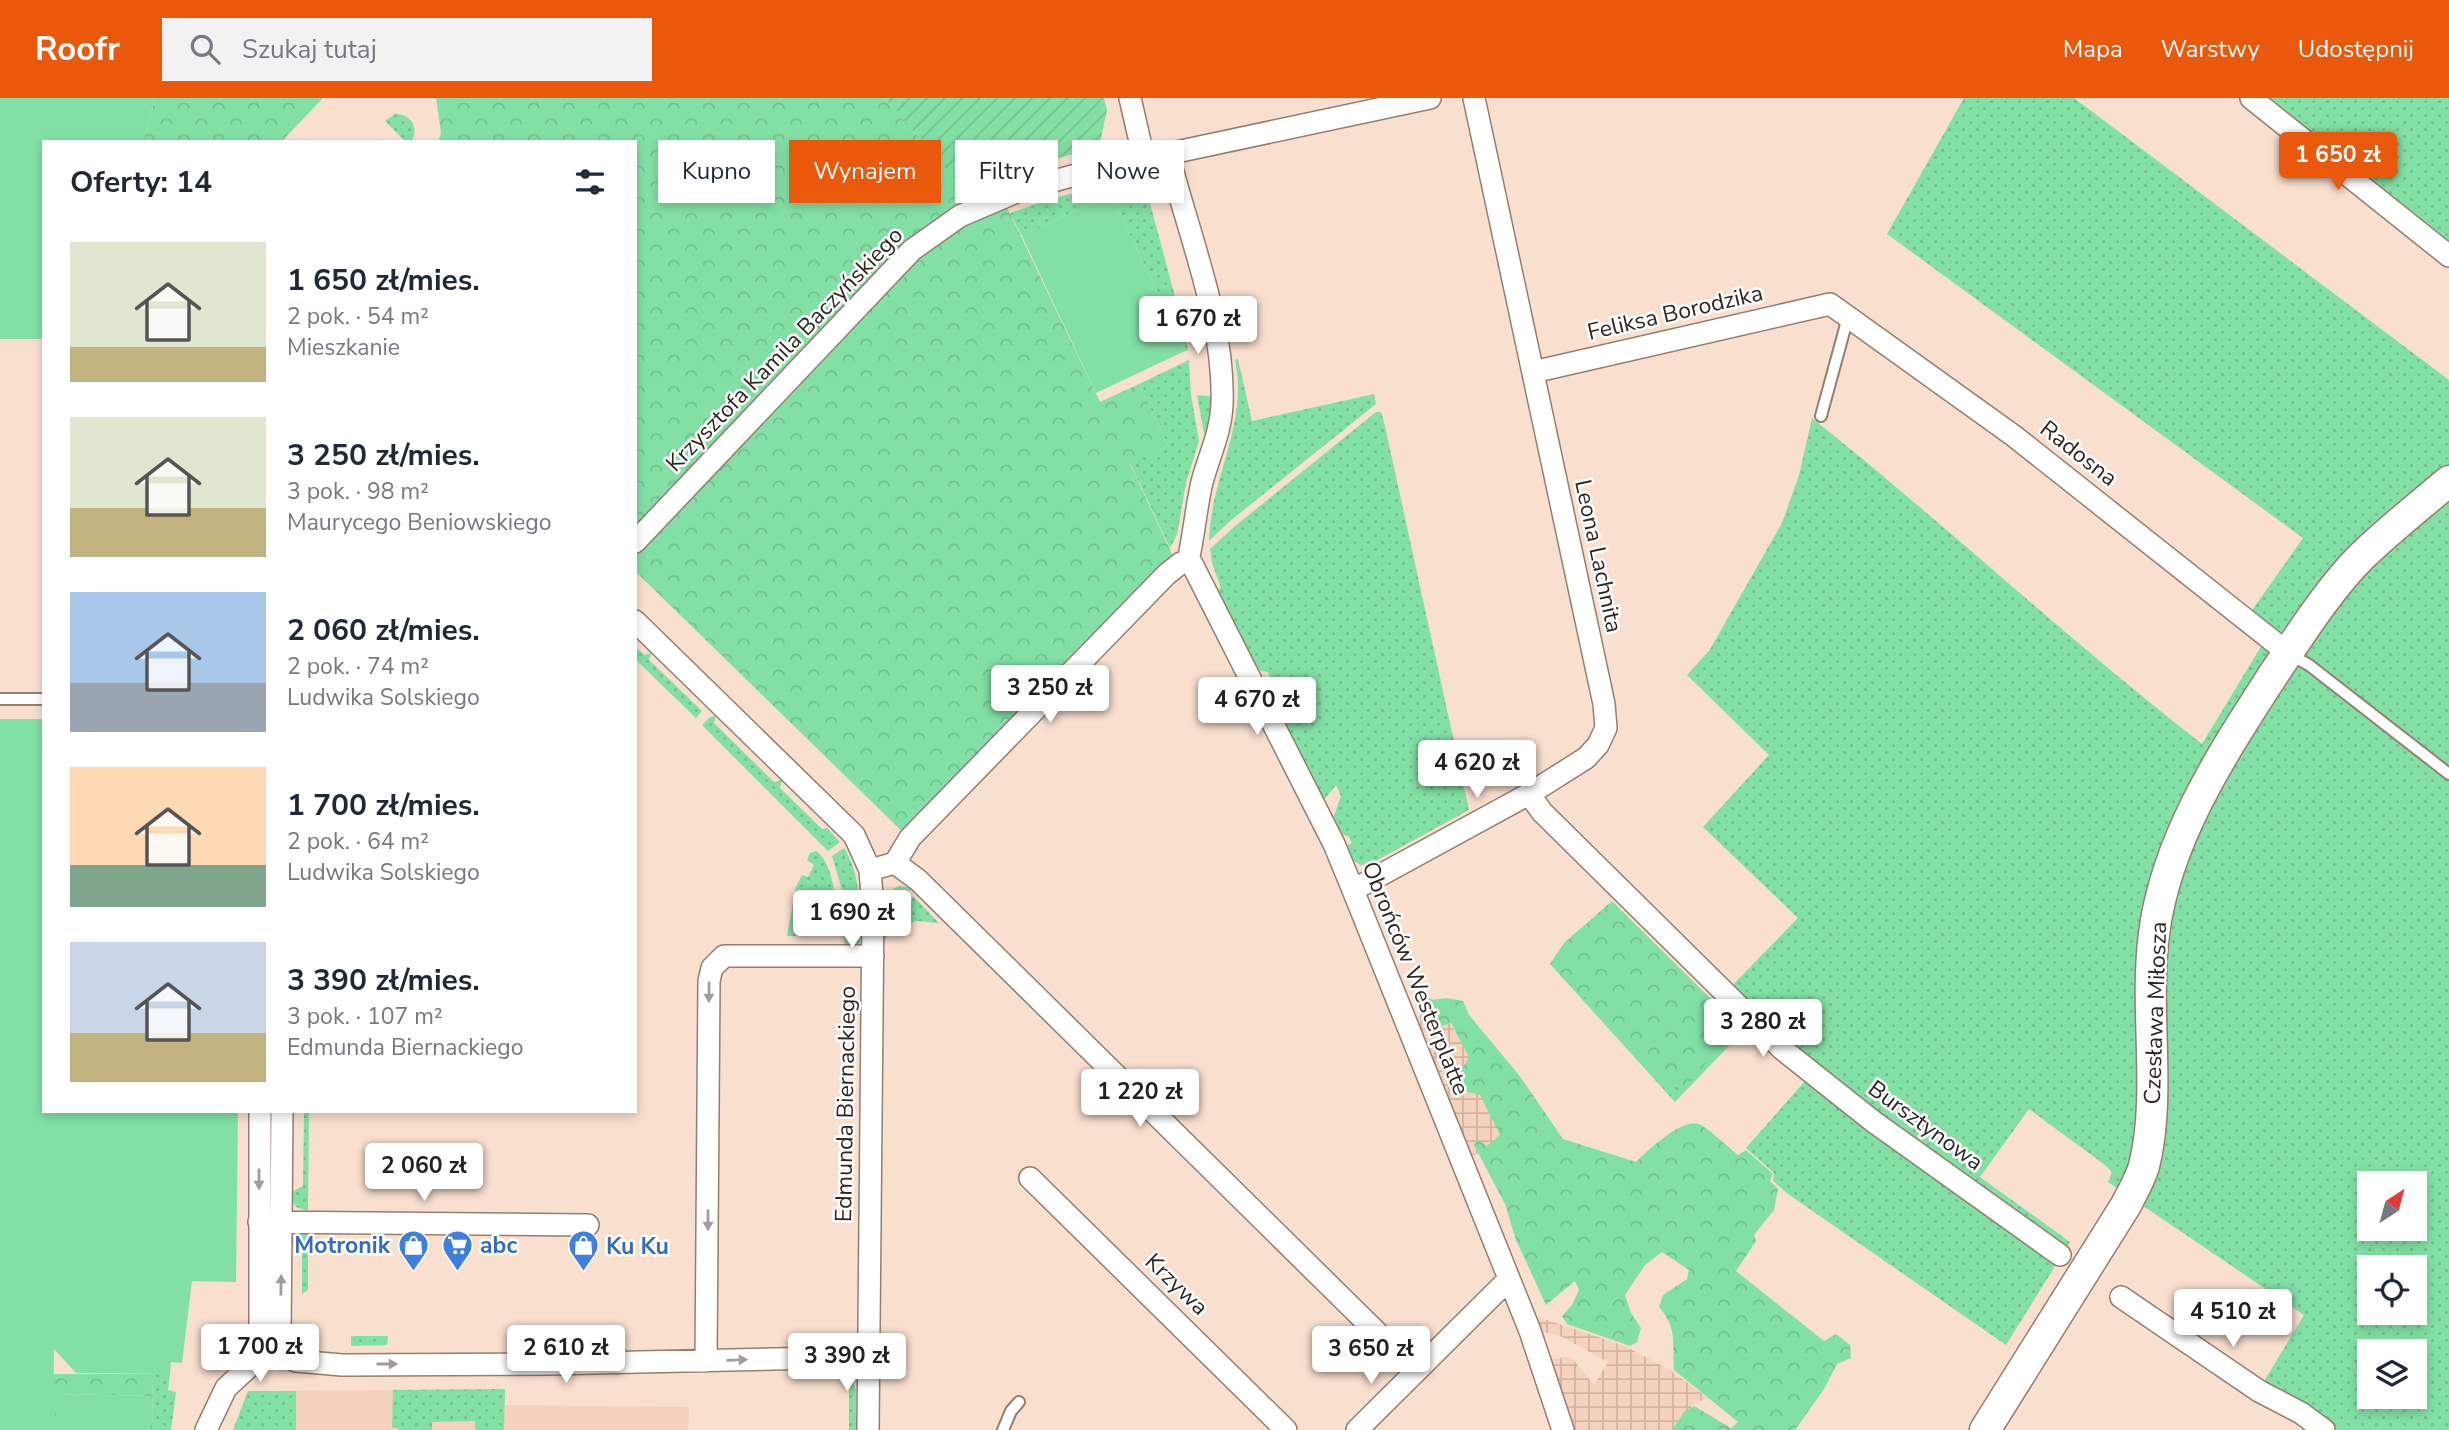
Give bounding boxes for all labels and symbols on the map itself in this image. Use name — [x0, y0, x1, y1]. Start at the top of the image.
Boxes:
pin: 1 650 zł — [2266, 132, 2410, 192]
street label: Krzysztofa Kamila Baczyńskiego — [659, 220, 910, 479]
street label: Feliksa Borodzika — [1584, 277, 1766, 348]
pin: 1 670 zł — [1126, 296, 1270, 356]
street label: Radosna — [2034, 413, 2124, 493]
street label: Leona Lachnita — [1567, 477, 1630, 635]
pin: 3 250 zł — [978, 666, 1122, 725]
pin: 4 670 zł — [1185, 678, 1329, 737]
pin: 4 620 zł — [1405, 740, 1549, 800]
street label: Obrońców Westerplatte — [1354, 857, 1477, 1100]
pin: 1 690 zł — [780, 890, 924, 950]
street label: Czesława Miłosza — [2137, 921, 2174, 1105]
one-way arrow — [703, 981, 715, 1003]
street label: Edmunda Biernackiego — [828, 986, 863, 1223]
pin: 3 280 zł — [1691, 1000, 1835, 1059]
pin: 1 220 zł — [1068, 1070, 1212, 1129]
street label: Bursztynowa — [1862, 1073, 1990, 1178]
pin: 2 060 zł — [352, 1144, 496, 1203]
one-way arrow — [254, 1169, 265, 1191]
north arrow — [2357, 1171, 2427, 1241]
one-way arrow — [702, 1209, 714, 1231]
shop icon: Motronik — [396, 1228, 430, 1272]
supermarket icon: abc — [440, 1228, 474, 1272]
shop icon: Ku Ku — [566, 1229, 600, 1273]
place label: Motronik — [294, 1230, 391, 1261]
place label: abc — [480, 1230, 517, 1261]
place label: Ku Ku — [606, 1231, 669, 1262]
street label: Krzywa — [1138, 1247, 1215, 1322]
one-way arrow — [276, 1274, 287, 1296]
pin: 4 510 zł — [2161, 1290, 2305, 1349]
pin: 1 700 zł — [188, 1324, 332, 1384]
pin: 2 610 zł — [494, 1326, 638, 1385]
pin: 3 650 zł — [1299, 1326, 1443, 1386]
pin: 3 390 zł — [775, 1334, 919, 1393]
one-way arrow — [727, 1355, 749, 1366]
one-way arrow — [377, 1359, 399, 1370]

